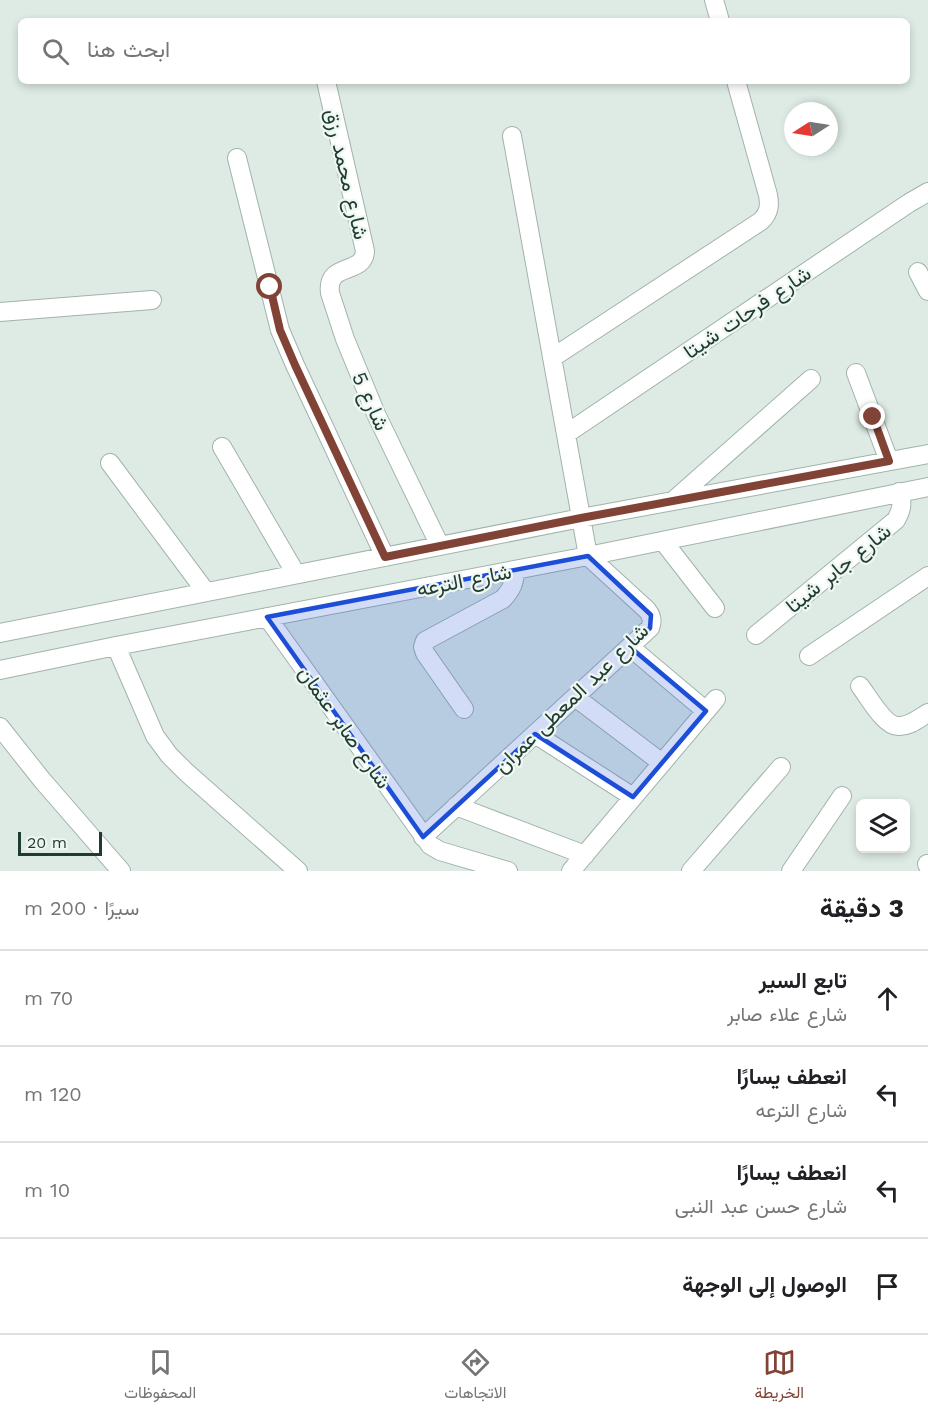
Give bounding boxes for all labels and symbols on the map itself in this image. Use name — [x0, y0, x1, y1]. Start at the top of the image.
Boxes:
north arrow — [784, 102, 838, 156]
street label: شارع محمد رزق — [318, 106, 374, 242]
street label: شارع فرحات شيتا — [679, 260, 817, 365]
route start — [256, 273, 282, 299]
street label: شارع 5 — [345, 368, 395, 435]
route end — [859, 403, 885, 429]
street label: شارع جابر شيتا — [780, 518, 897, 620]
street label: شارع الترعه — [414, 559, 514, 603]
street label: شارع عبد المعطى عمران — [489, 618, 655, 780]
street label: شارع صابر عثمان — [292, 661, 397, 794]
scale bar — [18, 829, 102, 856]

